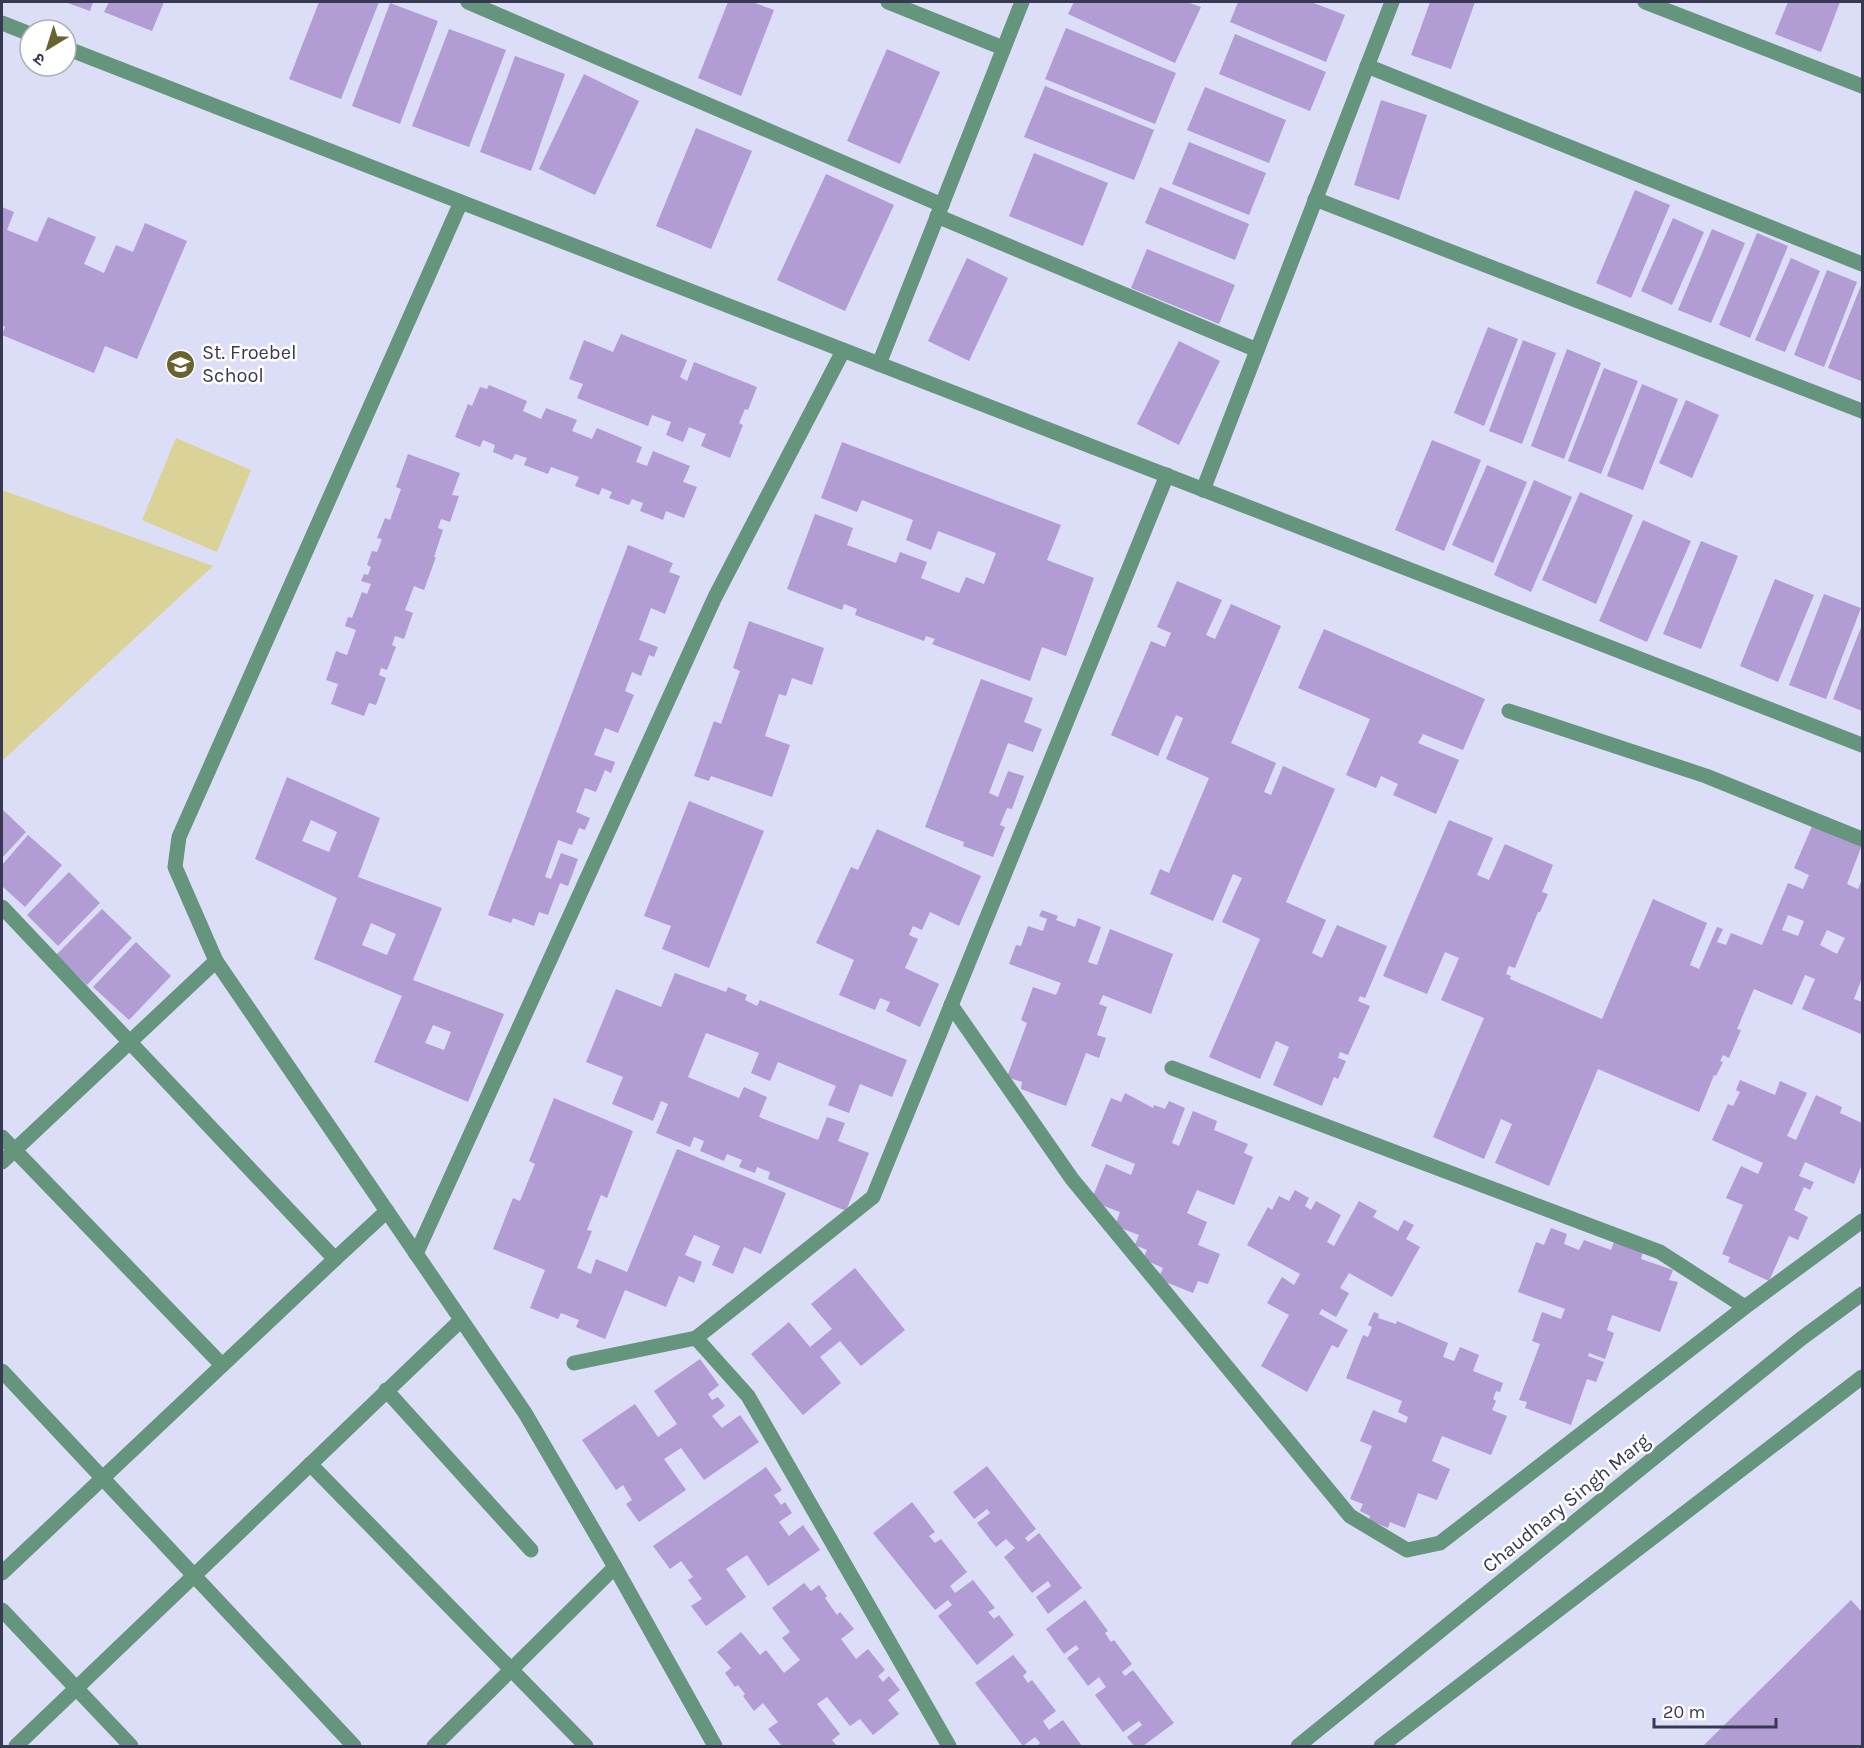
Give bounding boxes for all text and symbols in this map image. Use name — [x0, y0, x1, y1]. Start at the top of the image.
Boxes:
north arrow — [18, 18, 78, 78]
text: उ — [29, 49, 49, 70]
place label: St. Froebel School — [202, 341, 297, 387]
school or university icon: St. Froebel School — [165, 348, 197, 380]
street label: Chaudhary Singh Marg — [1478, 1429, 1654, 1577]
scale bar — [1654, 1691, 1776, 1729]
text: 20 m — [1663, 1701, 1705, 1723]

